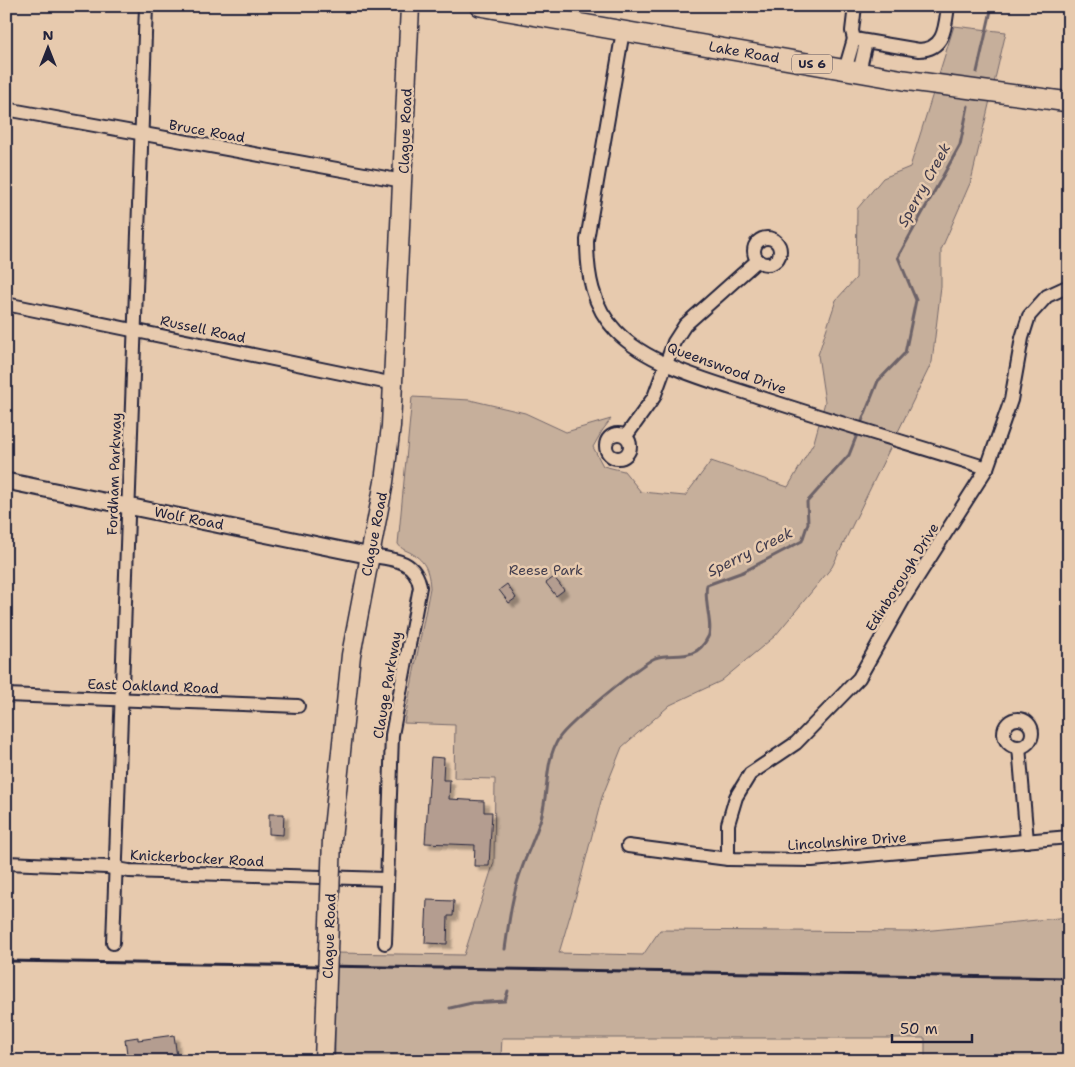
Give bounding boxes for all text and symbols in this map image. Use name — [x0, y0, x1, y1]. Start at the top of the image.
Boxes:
north arrow — [22, 22, 72, 72]
text: N — [42, 26, 54, 44]
street label: Lake Road — [707, 37, 781, 67]
road number: US 6 — [792, 54, 832, 74]
street label: Clague Road — [395, 88, 415, 174]
street label: Bruce Road — [167, 115, 247, 147]
water label: Sperry Creek — [893, 139, 955, 231]
street label: Russell Road — [159, 311, 247, 347]
street label: Queenswood Drive — [665, 338, 789, 398]
street label: Fordham Parkway — [103, 412, 125, 536]
street label: Clague Road — [357, 490, 391, 578]
street label: Wolf Road — [153, 502, 225, 534]
street label: Edinborough Drive — [861, 519, 943, 635]
water label: Sperry Creek — [704, 522, 797, 581]
park label: Reese Park — [509, 561, 583, 579]
street label: Clauge Parkway — [369, 630, 405, 740]
street label: East Oakland Road — [87, 675, 219, 697]
street label: Lincolnshire Drive — [787, 828, 907, 854]
street label: Knickerbocker Road — [129, 845, 265, 871]
street label: Clague Road — [319, 893, 339, 979]
scale bar — [892, 1012, 972, 1044]
text: 50 m — [900, 1019, 938, 1039]

